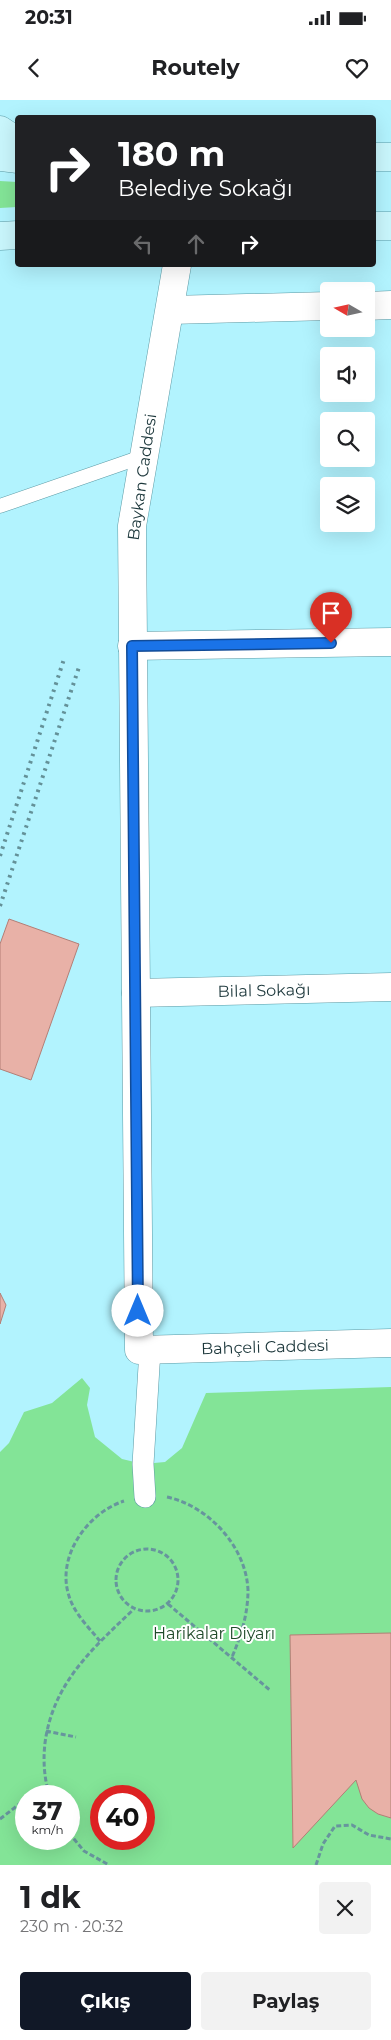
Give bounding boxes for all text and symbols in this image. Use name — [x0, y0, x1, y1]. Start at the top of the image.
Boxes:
text: 20:31 — [25, 6, 73, 29]
icon: back — [20, 54, 48, 82]
text: Routely — [151, 54, 240, 81]
icon: heart — [343, 54, 371, 82]
text: 180 m — [118, 132, 225, 175]
icon: right — [35, 135, 100, 200]
text: Belediye Sokağı — [118, 175, 293, 202]
icon: left — [129, 230, 157, 258]
icon: ahead — [182, 230, 210, 258]
icon: right — [235, 230, 263, 258]
north arrow — [320, 282, 375, 338]
map controls — [320, 282, 375, 532]
button: sound — [320, 347, 375, 402]
street label: Baykan Caddesi — [124, 412, 160, 542]
button: search — [320, 412, 375, 467]
button: layers — [320, 477, 375, 532]
pin — [310, 592, 352, 643]
icon: arrive — [317, 599, 345, 627]
street label: Bilal Sokağı — [217, 979, 311, 1001]
position arrow — [111, 1284, 163, 1336]
street label: Bahçeli Caddesi — [201, 1335, 329, 1358]
park label: Harikalar Diyarı — [153, 1624, 275, 1643]
speed limit sign: 40 — [90, 1785, 155, 1850]
text: 37 — [32, 1796, 63, 1826]
text: km/h — [31, 1822, 64, 1837]
text: 1 dk — [20, 1879, 81, 1916]
button: close — [319, 1882, 371, 1934]
text: 230 m · 20:32 — [20, 1917, 123, 1936]
button: Çıkış — [20, 1972, 191, 2030]
button: Paylaş — [201, 1972, 371, 2030]

